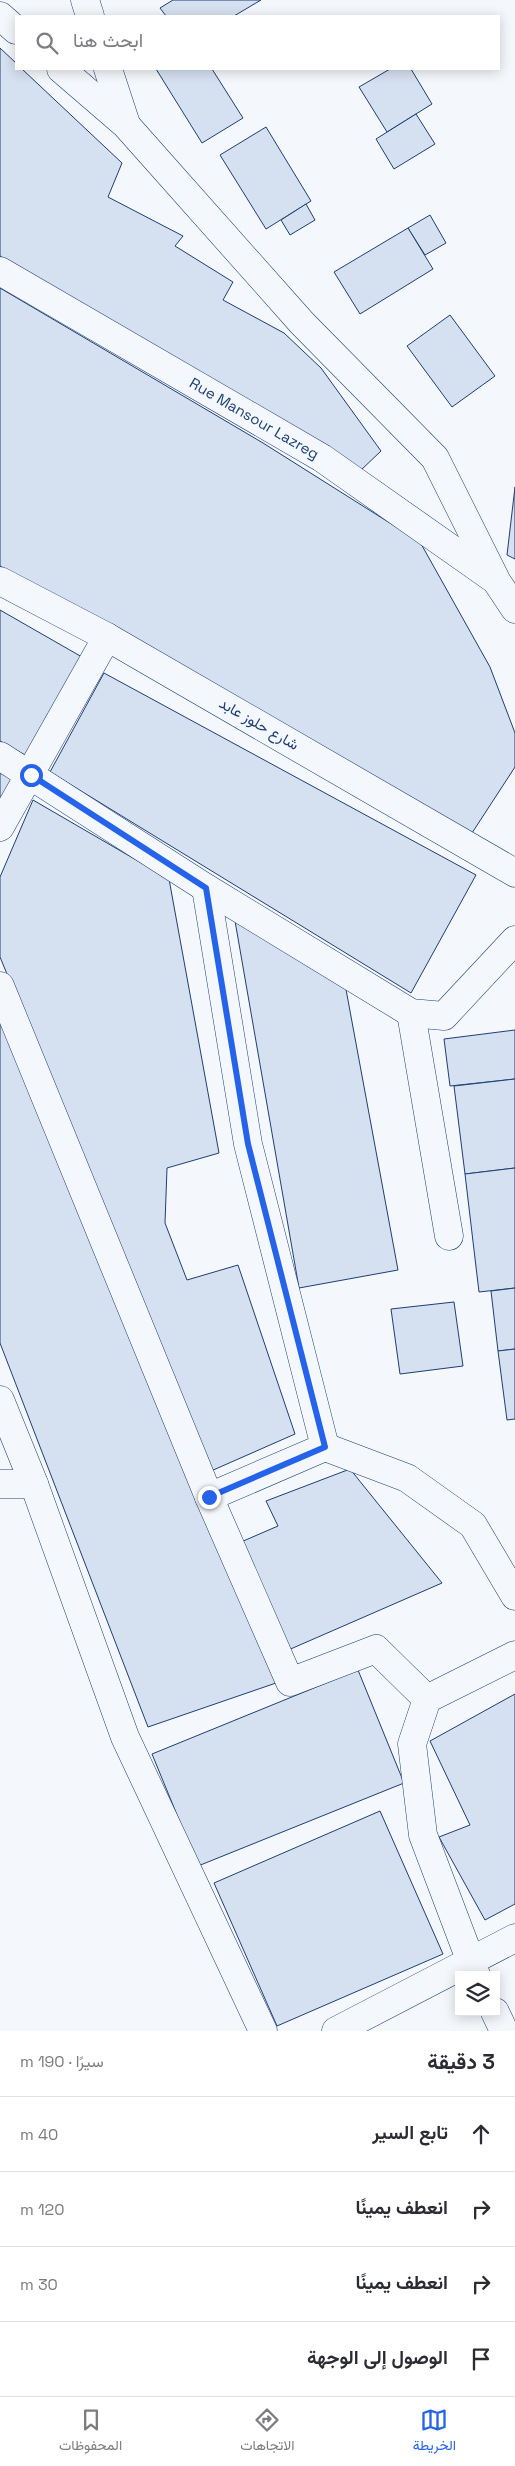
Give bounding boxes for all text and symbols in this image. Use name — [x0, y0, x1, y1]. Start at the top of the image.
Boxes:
search box — [15, 15, 500, 70]
text: ابحث هنا — [73, 28, 143, 53]
icon: search — [33, 29, 61, 57]
street label: Rue Mansour Lazreg — [186, 373, 323, 463]
street label: شارع حلوز عابد — [215, 693, 303, 756]
route start — [20, 764, 43, 787]
route end — [198, 1486, 221, 1509]
map controls — [455, 1971, 500, 2016]
button: layers — [455, 1971, 500, 2016]
text: 3 دقيقة — [427, 2048, 495, 2075]
text: سيرًا · 190 m — [20, 2051, 104, 2072]
text: تابع السير — [372, 2120, 448, 2145]
icon: ahead — [467, 2120, 495, 2148]
text: 40 m — [20, 2124, 58, 2145]
text: انعطف يمينًا — [356, 2195, 448, 2220]
icon: right — [467, 2195, 495, 2223]
text: 120 m — [20, 2199, 64, 2220]
text: انعطف يمينًا — [356, 2270, 448, 2295]
icon: right — [467, 2270, 495, 2298]
text: 30 m — [20, 2274, 58, 2295]
text: الوصول إلى الوجهة — [307, 2345, 448, 2370]
icon: arrive — [467, 2345, 495, 2373]
tab: المحفوظات — [59, 2406, 122, 2458]
tab: الاتجاهات — [240, 2406, 295, 2458]
tab: الخريطة — [413, 2406, 456, 2458]

